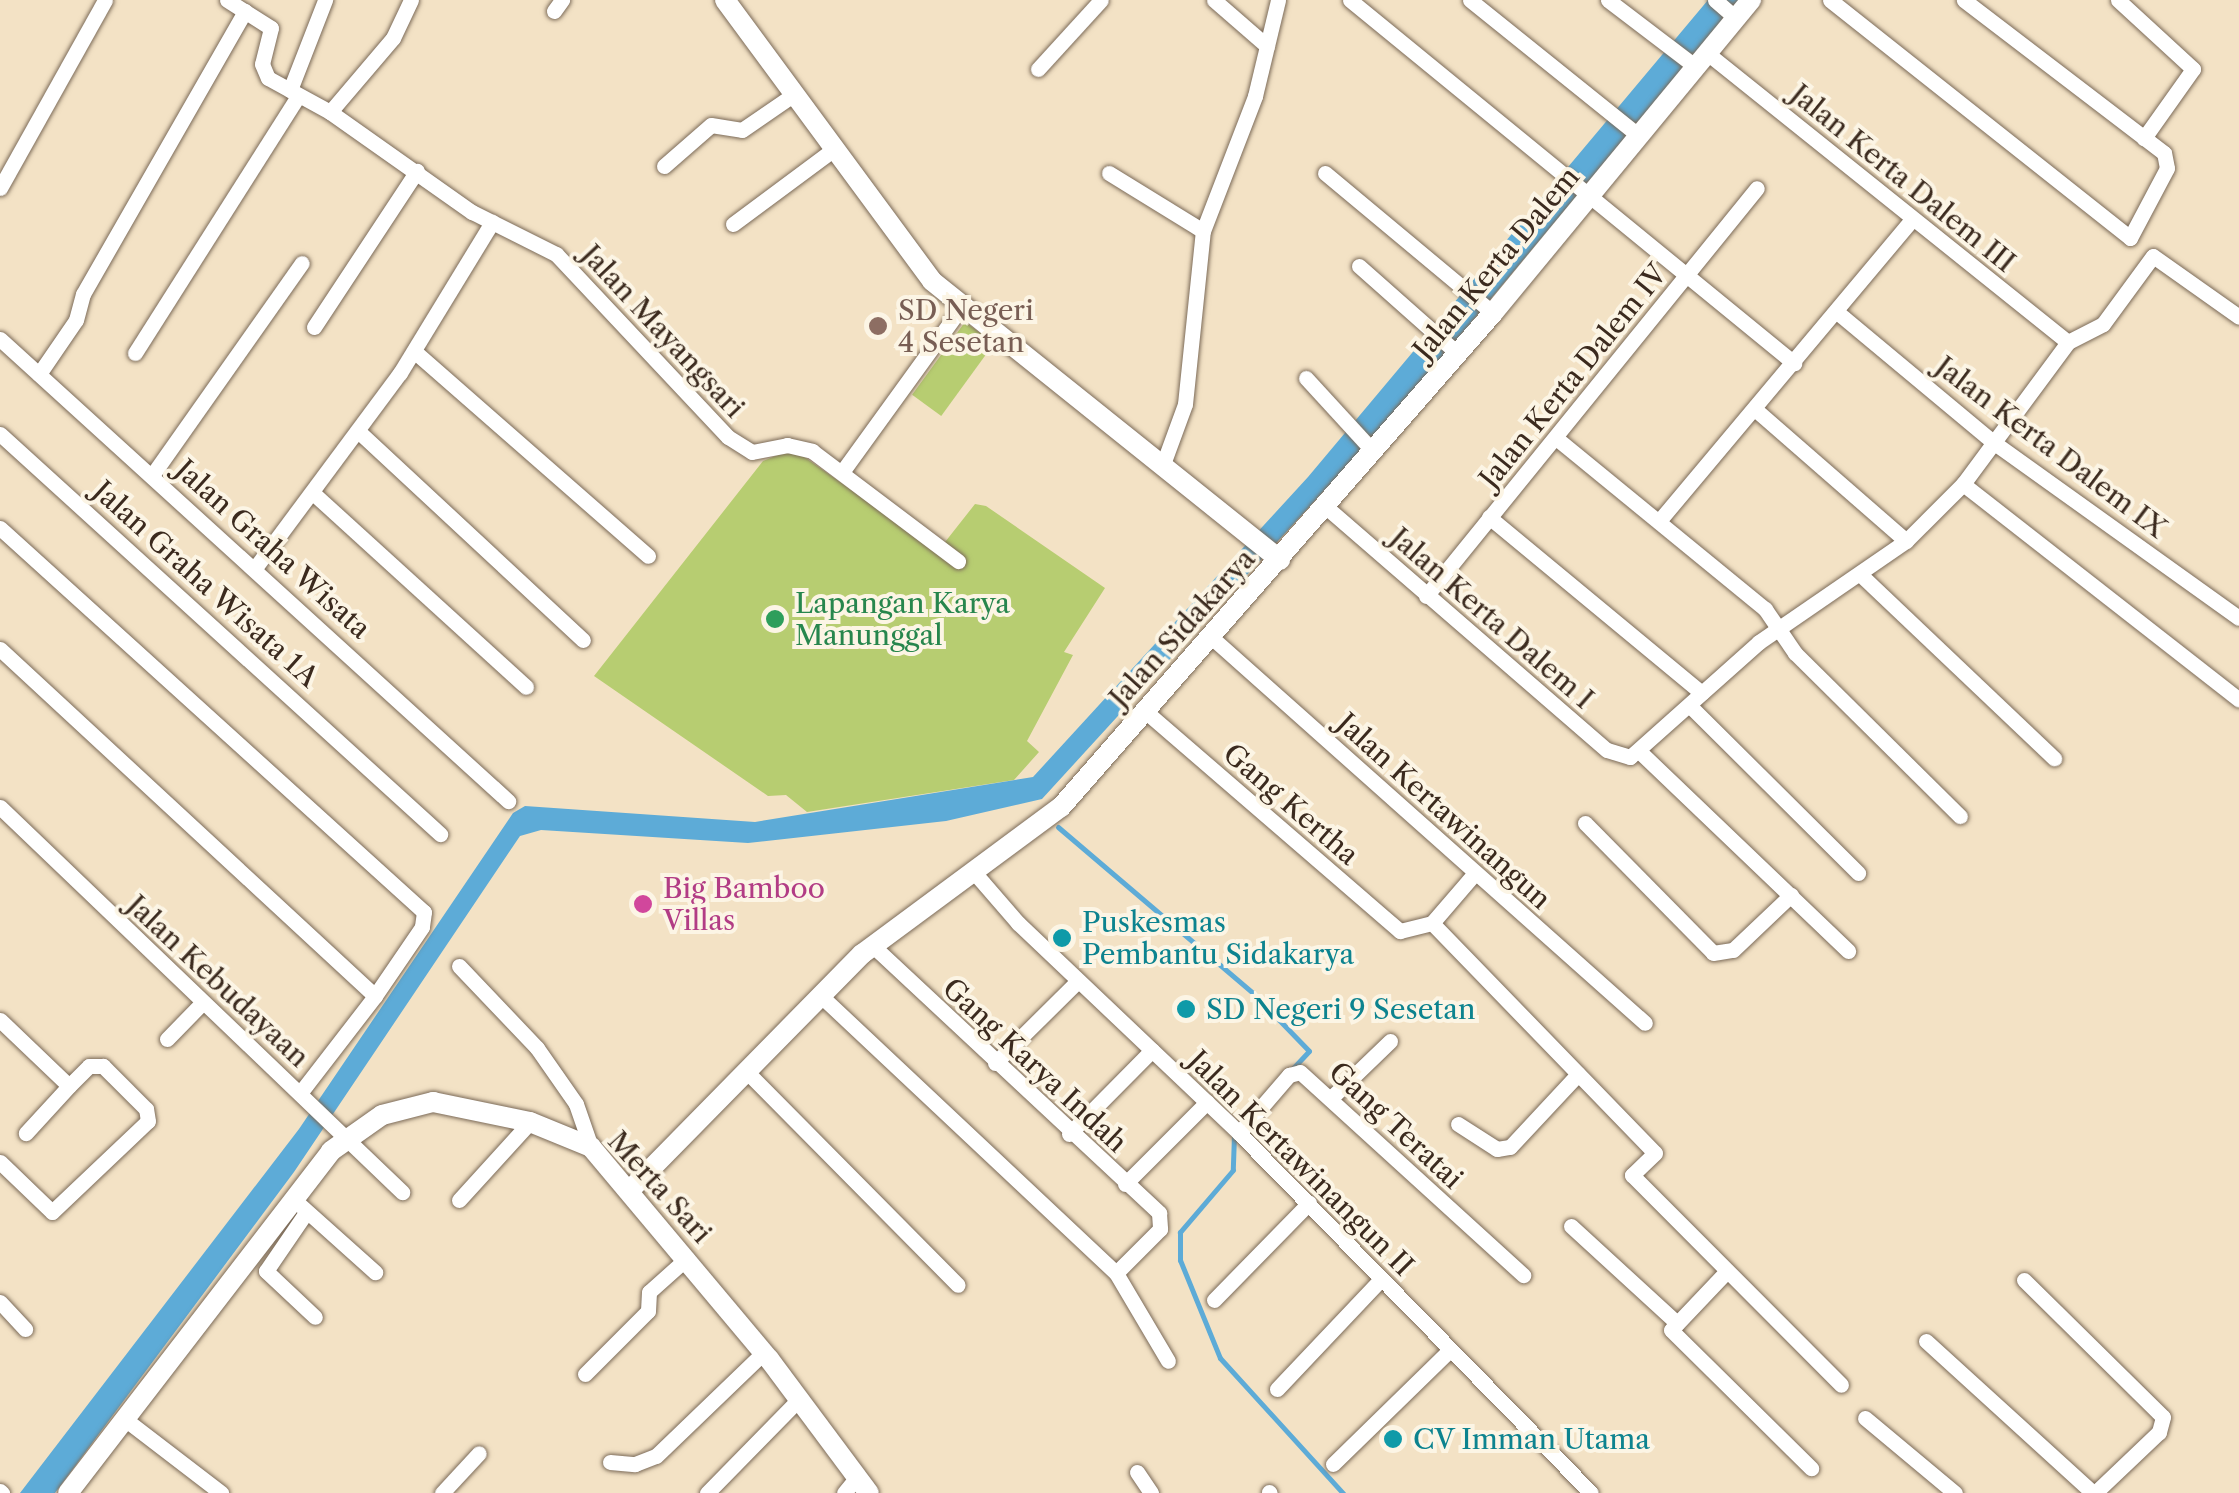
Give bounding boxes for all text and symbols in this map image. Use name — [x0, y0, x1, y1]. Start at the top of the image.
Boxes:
street label: Jalan Kerta Dalem III — [1784, 77, 2022, 279]
street label: Jalan Kerta Dalem — [1406, 160, 1586, 366]
street label: Jalan Mayangsari — [574, 238, 752, 424]
street label: Jalan Kerta Dalem IV — [1472, 257, 1674, 495]
place label: SD Negeri 4 Sesetan — [898, 293, 1034, 359]
marker: SD Negeri 4 Sesetan — [867, 315, 889, 337]
street label: Jalan Kerta Dalem IX — [1929, 349, 2173, 545]
street label: Jalan Graha Wisata — [168, 452, 378, 646]
street label: Jalan Graha Wisata 1A — [86, 473, 326, 695]
street label: Jalan Kerta Dalem I — [1383, 521, 1601, 715]
street label: Jalan Sidakarya — [1102, 542, 1262, 714]
place label: Lapangan Karya Manunggal — [795, 586, 1010, 652]
marker: Lapangan Karya Manunggal — [764, 608, 786, 630]
street label: Jalan Kertawinangun — [1330, 706, 1558, 916]
street label: Gang Kertha — [1217, 736, 1365, 872]
place label: Big Bamboo Villas — [663, 871, 825, 937]
street label: Jalan Kebudayaan — [120, 888, 316, 1074]
marker: Big Bamboo Villas — [632, 893, 654, 915]
place label: Puskesmas Pembantu Sidakarya — [1082, 905, 1354, 971]
marker: Puskesmas Pembantu Sidakarya — [1051, 927, 1073, 949]
street label: Gang Karya Indah — [936, 971, 1134, 1159]
place label: SD Negeri 9 Sesetan — [1206, 992, 1476, 1026]
marker: SD Negeri 9 Sesetan — [1175, 998, 1197, 1020]
street label: Jalan Kertawinangun II — [1181, 1043, 1421, 1283]
street label: Gang Teratai — [1322, 1055, 1470, 1195]
street label: Merta Sari — [601, 1124, 719, 1250]
place label: CV Imman Utama — [1413, 1422, 1651, 1456]
marker: CV Imman Utama — [1382, 1428, 1404, 1450]

